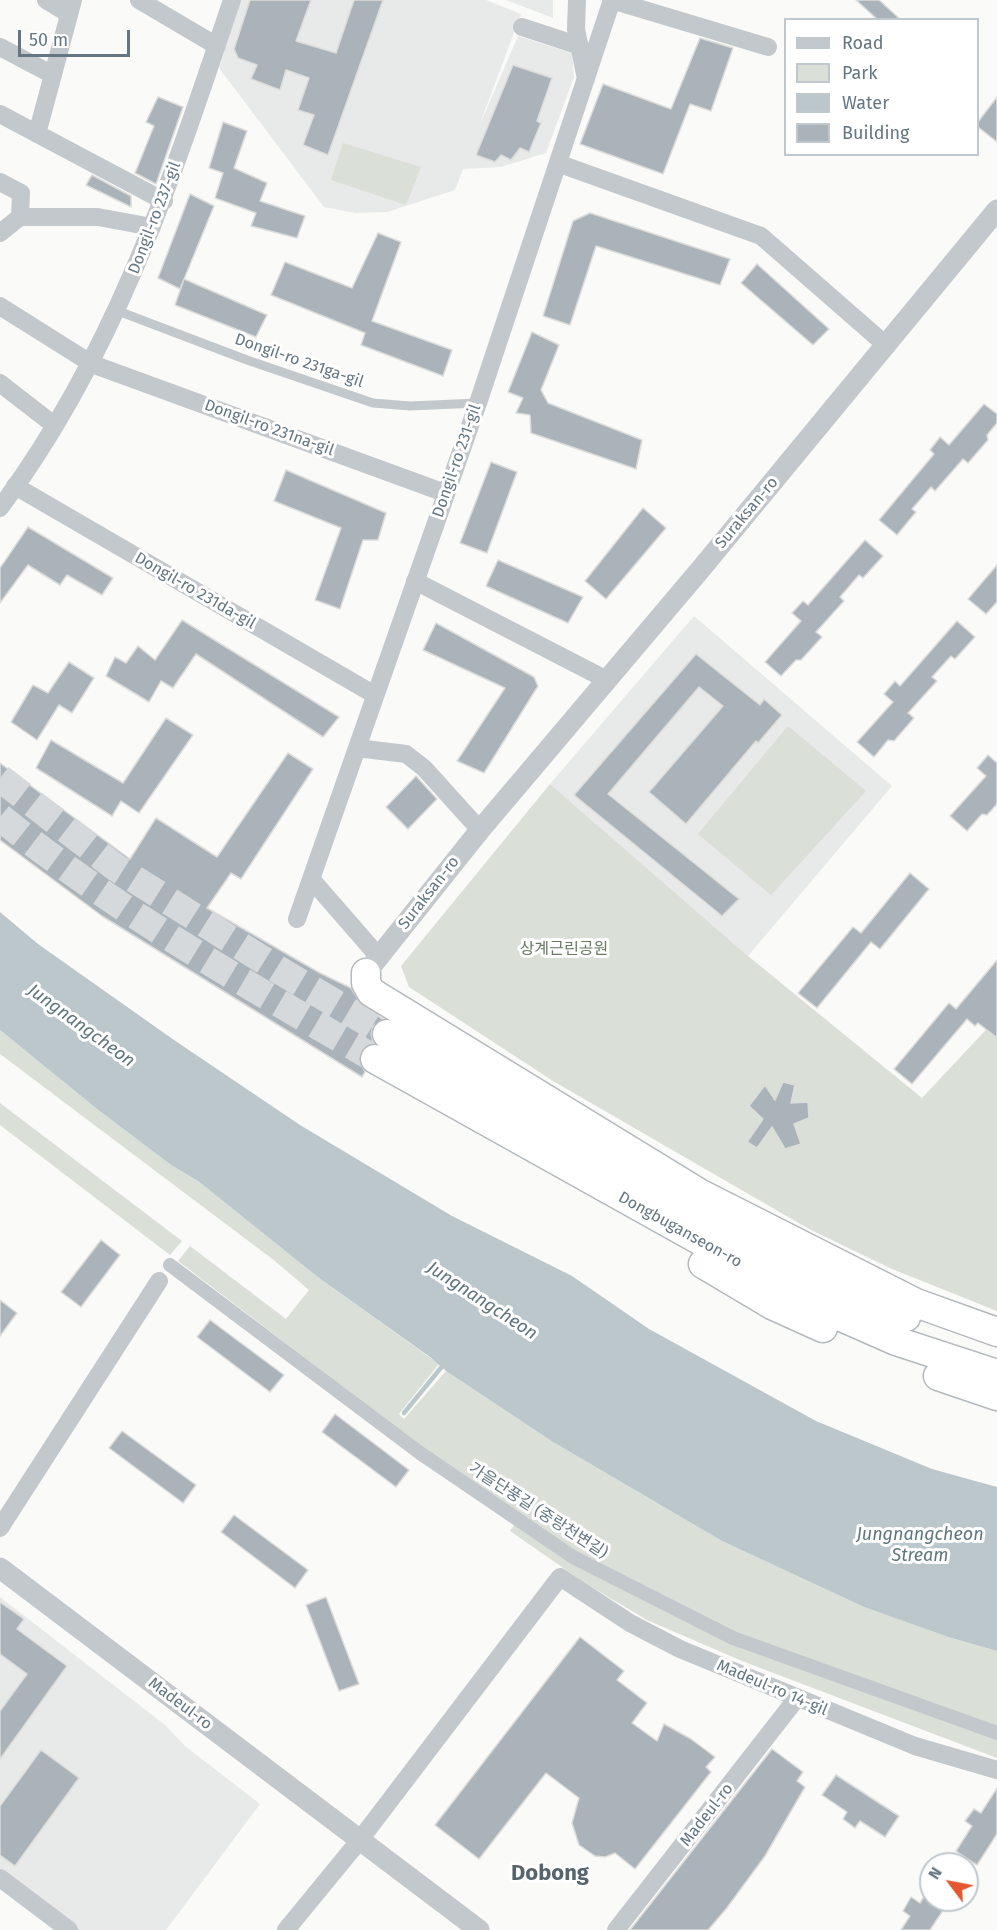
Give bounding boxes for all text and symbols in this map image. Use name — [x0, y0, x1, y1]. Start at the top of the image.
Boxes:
scale bar — [21, 18, 134, 56]
legend — [784, 18, 979, 156]
text: 50 m — [29, 29, 68, 51]
text: Road — [842, 32, 884, 54]
text: Park — [842, 62, 877, 84]
text: Water — [842, 92, 889, 114]
text: Building — [842, 122, 909, 144]
street label: Dongil-ro 237-gil — [125, 159, 185, 277]
street label: Dongil-ro 231ga-gil — [232, 330, 366, 392]
street label: Dongil-ro 231na-gil — [202, 396, 336, 460]
street label: Dongil-ro 231-gil — [429, 402, 485, 520]
street label: Suraksan-ro — [712, 473, 782, 553]
street label: Dongil-ro 231da-gil — [131, 549, 259, 633]
street label: Suraksan-ro — [395, 853, 463, 933]
park label: 상계근린공원 — [520, 940, 608, 960]
water label: Jungnangcheon — [23, 980, 139, 1072]
street label: Dongbuganseon-ro — [615, 1188, 745, 1272]
water label: Jungnangcheon — [423, 1257, 541, 1345]
street label: 가을단풍길 (중랑천변길) — [465, 1459, 611, 1563]
water label: Jungnangcheon Stream — [856, 1524, 984, 1567]
street label: Madeul-ro 14-gil — [714, 1656, 830, 1720]
street label: Madeul-ro — [144, 1674, 216, 1734]
street label: Madeul-ro — [676, 1780, 738, 1850]
north arrow — [919, 1852, 979, 1912]
district label: Dobong — [511, 1861, 589, 1887]
text: N — [924, 1864, 946, 1883]

